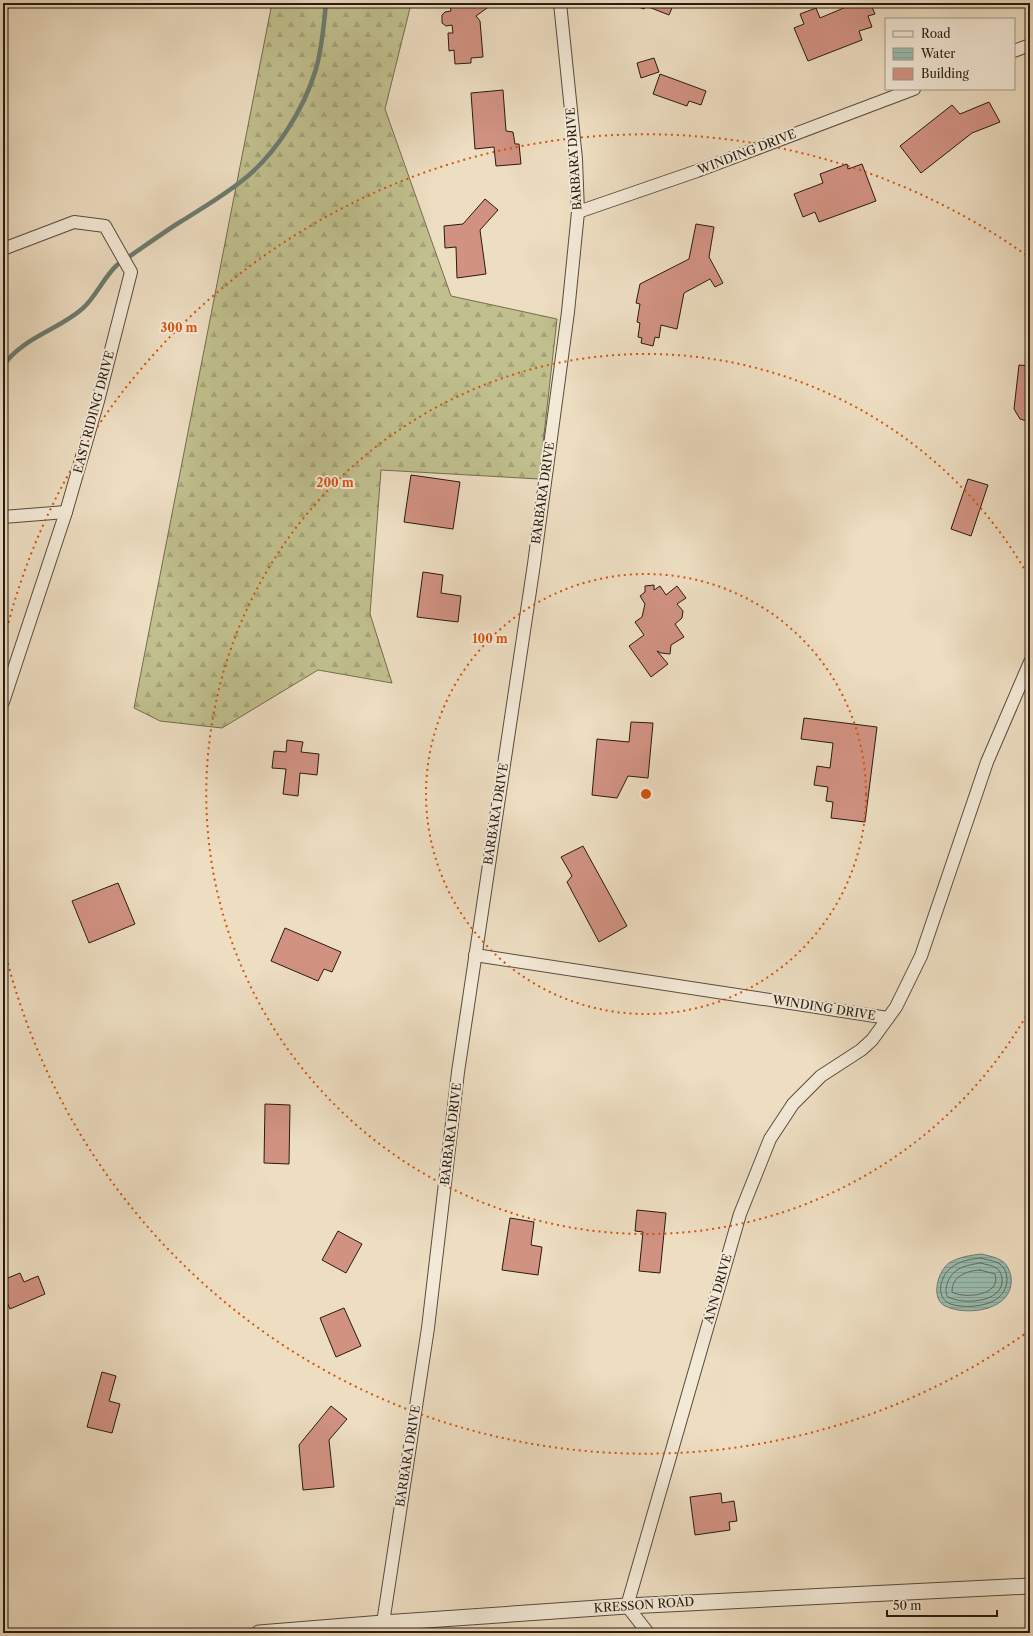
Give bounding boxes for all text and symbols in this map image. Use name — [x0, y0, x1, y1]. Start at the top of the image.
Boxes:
legend — [885, 18, 1015, 90]
text: Road — [921, 26, 951, 41]
text: Water — [920, 46, 955, 61]
text: Building — [921, 66, 969, 81]
street label: BARBARA DRIVE — [562, 107, 585, 211]
street label: WINDING DRIVE — [695, 126, 798, 178]
text: 300 m — [160, 320, 198, 335]
street label: EAST RIDING DRIVE — [70, 349, 117, 475]
street label: BARBARA DRIVE — [528, 441, 557, 545]
text: 200 m — [316, 475, 354, 490]
text: 100 m — [472, 631, 508, 646]
street label: BARBARA DRIVE — [480, 762, 511, 866]
centre of rings — [639, 787, 653, 801]
street label: WINDING DRIVE — [770, 992, 877, 1023]
street label: BARBARA DRIVE — [437, 1082, 464, 1186]
street label: ANN DRIVE — [700, 1252, 735, 1326]
street label: BARBARA DRIVE — [392, 1404, 423, 1508]
scale bar — [887, 1592, 997, 1618]
street label: KRESSON ROAD — [593, 1593, 695, 1615]
text: 50 m — [893, 1598, 922, 1613]

